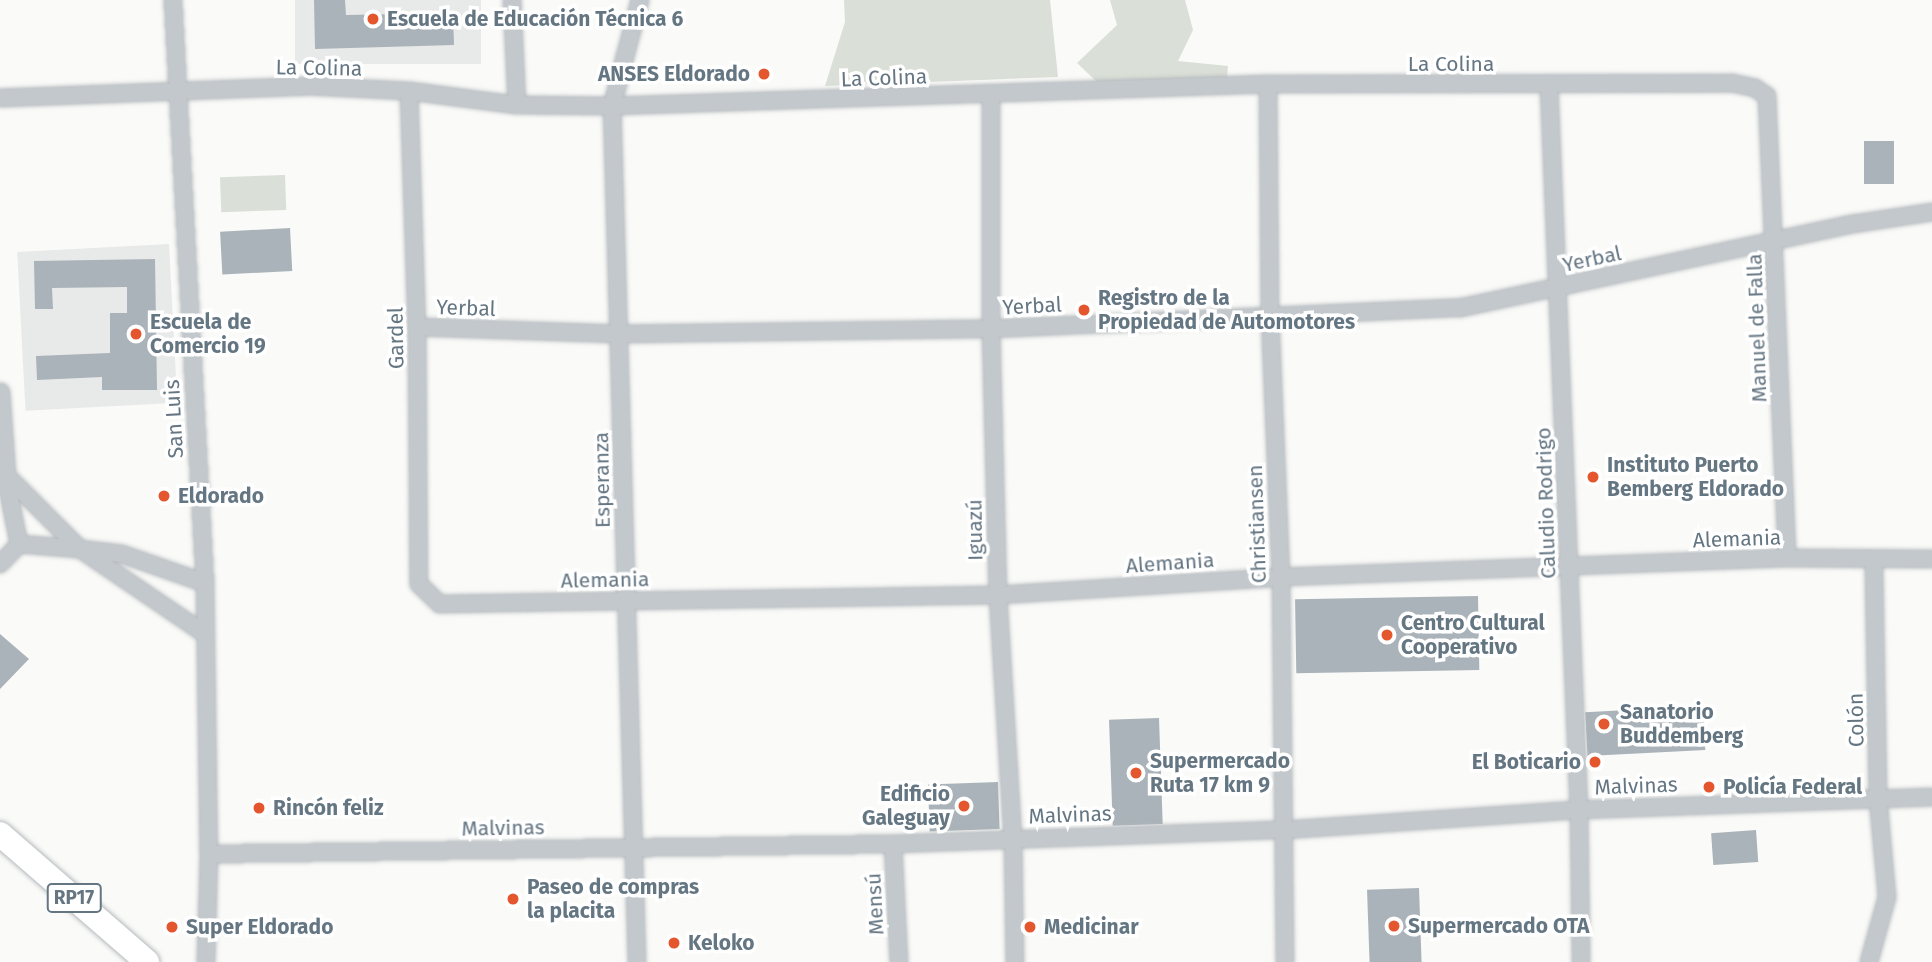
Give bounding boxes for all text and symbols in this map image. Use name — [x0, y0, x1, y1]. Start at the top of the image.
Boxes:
place label: Escuela de Educación Técnica 6 — [387, 6, 683, 32]
marker: Escuela de Educación Técnica 6 — [365, 11, 381, 27]
street label: La Colina — [1408, 51, 1494, 77]
street label: La Colina — [275, 55, 363, 81]
place label: ANSES Eldorado — [598, 61, 750, 87]
street label: La Colina — [840, 64, 928, 92]
marker: ANSES Eldorado — [756, 66, 772, 82]
street label: Yerbal — [1560, 240, 1624, 278]
street label: Manuel de Falla — [1742, 253, 1772, 403]
place label: Registro de la Propiedad de Automotores — [1098, 285, 1355, 335]
street label: Yerbal — [1002, 292, 1062, 320]
street label: Yerbal — [436, 294, 496, 322]
marker: Registro de la Propiedad de Automotores — [1076, 302, 1092, 318]
street label: Gardel — [383, 307, 409, 369]
place label: Escuela de Comercio 19 — [150, 309, 266, 359]
marker: Escuela de Comercio 19 — [128, 326, 144, 342]
street label: San Luis — [159, 379, 189, 459]
street label: Caludio Rodrigo — [1531, 427, 1561, 579]
street label: Esperanza — [589, 432, 615, 528]
place label: Instituto Puerto Bemberg Eldorado — [1607, 452, 1784, 502]
street label: Christiansen — [1242, 464, 1272, 584]
marker: Instituto Puerto Bemberg Eldorado — [1585, 469, 1601, 485]
place label: Eldorado — [178, 483, 264, 509]
marker: Eldorado — [156, 488, 172, 504]
street label: Iguazú — [962, 499, 988, 561]
street label: Alemania — [1692, 525, 1782, 553]
street label: Alemania — [1125, 547, 1215, 579]
street label: Alemania — [560, 567, 650, 593]
place label: Centro Cultural Cooperativo — [1401, 610, 1545, 660]
marker: Centro Cultural Cooperativo — [1379, 627, 1395, 643]
street label: Colón — [1843, 693, 1869, 747]
place label: Sanatorio Buddemberg — [1620, 699, 1743, 749]
marker: Sanatorio Buddemberg — [1594, 714, 1614, 734]
place label: Supermercado Ruta 17 km 9 — [1150, 748, 1290, 798]
place label: El Boticario — [1472, 749, 1581, 775]
marker: El Boticario — [1587, 754, 1603, 770]
marker: Supermercado Ruta 17 km 9 — [1128, 765, 1144, 781]
street label: Malvinas — [1594, 772, 1678, 800]
place label: Policía Federal — [1723, 774, 1862, 800]
marker: Policía Federal — [1701, 779, 1717, 795]
place label: Edificio Galeguay — [862, 781, 950, 831]
place label: Rincón feliz — [273, 795, 384, 821]
marker: Edificio Galeguay — [956, 798, 972, 814]
marker: Rincón feliz — [251, 800, 267, 816]
street label: Malvinas — [1028, 801, 1112, 829]
street label: Malvinas — [461, 815, 545, 841]
street label: Mensú — [861, 872, 889, 936]
place label: Paseo de compras la placita — [527, 874, 699, 924]
road number: RP17 — [46, 882, 102, 914]
marker: Paseo de compras la placita — [505, 891, 521, 907]
place label: Supermercado OTA — [1408, 913, 1589, 939]
place label: Super Eldorado — [186, 914, 333, 940]
place label: Medicinar — [1044, 914, 1139, 940]
marker: Supermercado OTA — [1386, 918, 1402, 934]
marker: Super Eldorado — [164, 919, 180, 935]
marker: Medicinar — [1022, 919, 1038, 935]
place label: Keloko — [688, 930, 754, 956]
marker: Keloko — [666, 935, 682, 951]

